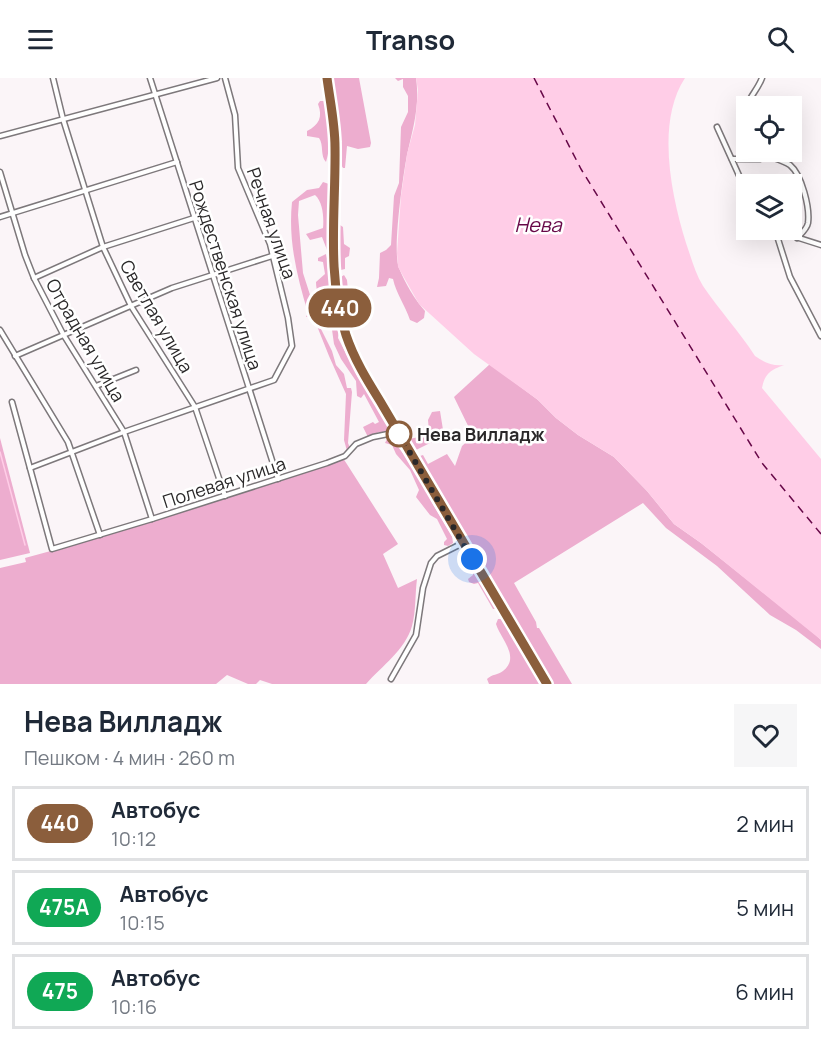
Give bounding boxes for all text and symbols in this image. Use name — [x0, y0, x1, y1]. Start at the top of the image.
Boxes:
text: Transo — [366, 21, 455, 58]
icon: menu — [24, 23, 57, 56]
icon: search — [764, 23, 797, 56]
map controls — [736, 96, 802, 240]
button: locate — [736, 96, 802, 162]
street label: Речная улица — [242, 164, 302, 282]
button: layers — [736, 174, 802, 240]
street label: Рождественская улица — [184, 177, 268, 373]
water label: Нева — [514, 211, 562, 238]
street label: Светлая улица — [115, 255, 199, 377]
street label: Отрадная улица — [41, 274, 131, 406]
line badge: 440 — [306, 288, 374, 328]
text: 440 — [320, 294, 360, 322]
marker: Нева Вилладж — [386, 421, 412, 447]
place label: Нева Вилладж — [417, 422, 545, 446]
street label: Полевая улица — [159, 451, 289, 513]
your location — [457, 544, 487, 574]
text: Нева Вилладж — [24, 702, 222, 740]
button: heart — [734, 704, 797, 767]
text: Пешком · 4 мин · 260 m — [24, 744, 235, 771]
text: Автобус — [111, 795, 200, 825]
text: 440 — [40, 809, 80, 837]
text: 2 мин — [736, 809, 794, 839]
text: 10:12 — [111, 825, 156, 852]
text: Автобус — [119, 879, 209, 909]
text: 475А — [39, 893, 89, 921]
text: 5 мин — [736, 893, 794, 923]
text: 10:15 — [119, 909, 165, 936]
text: Автобус — [111, 963, 200, 993]
text: 475 — [42, 977, 78, 1005]
text: 6 мин — [735, 977, 794, 1007]
text: 10:16 — [111, 993, 157, 1020]

